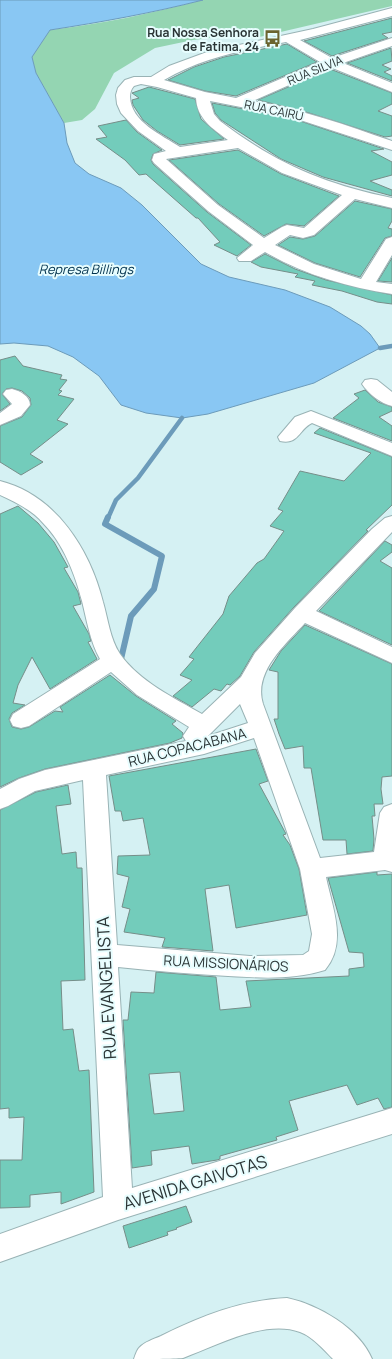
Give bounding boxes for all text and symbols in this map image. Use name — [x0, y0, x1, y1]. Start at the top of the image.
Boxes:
place label: Rua Nossa Senhora de Fatima, 24 — [147, 24, 259, 55]
bus stop icon: Rua Nossa Senhora de Fatima, 24 — [262, 29, 282, 49]
street label: RUA SILVIA — [285, 51, 346, 89]
street label: RUA CAIRÚ — [243, 95, 305, 125]
water label: Represa Billings — [39, 260, 134, 278]
street label: RUA COPACABANA — [126, 723, 248, 771]
street label: RUA EVANGELISTA — [91, 916, 121, 1060]
street label: RUA MISSIONÁRIOS — [163, 950, 289, 976]
street label: AVENIDA GAIVOTAS — [120, 1149, 270, 1215]

